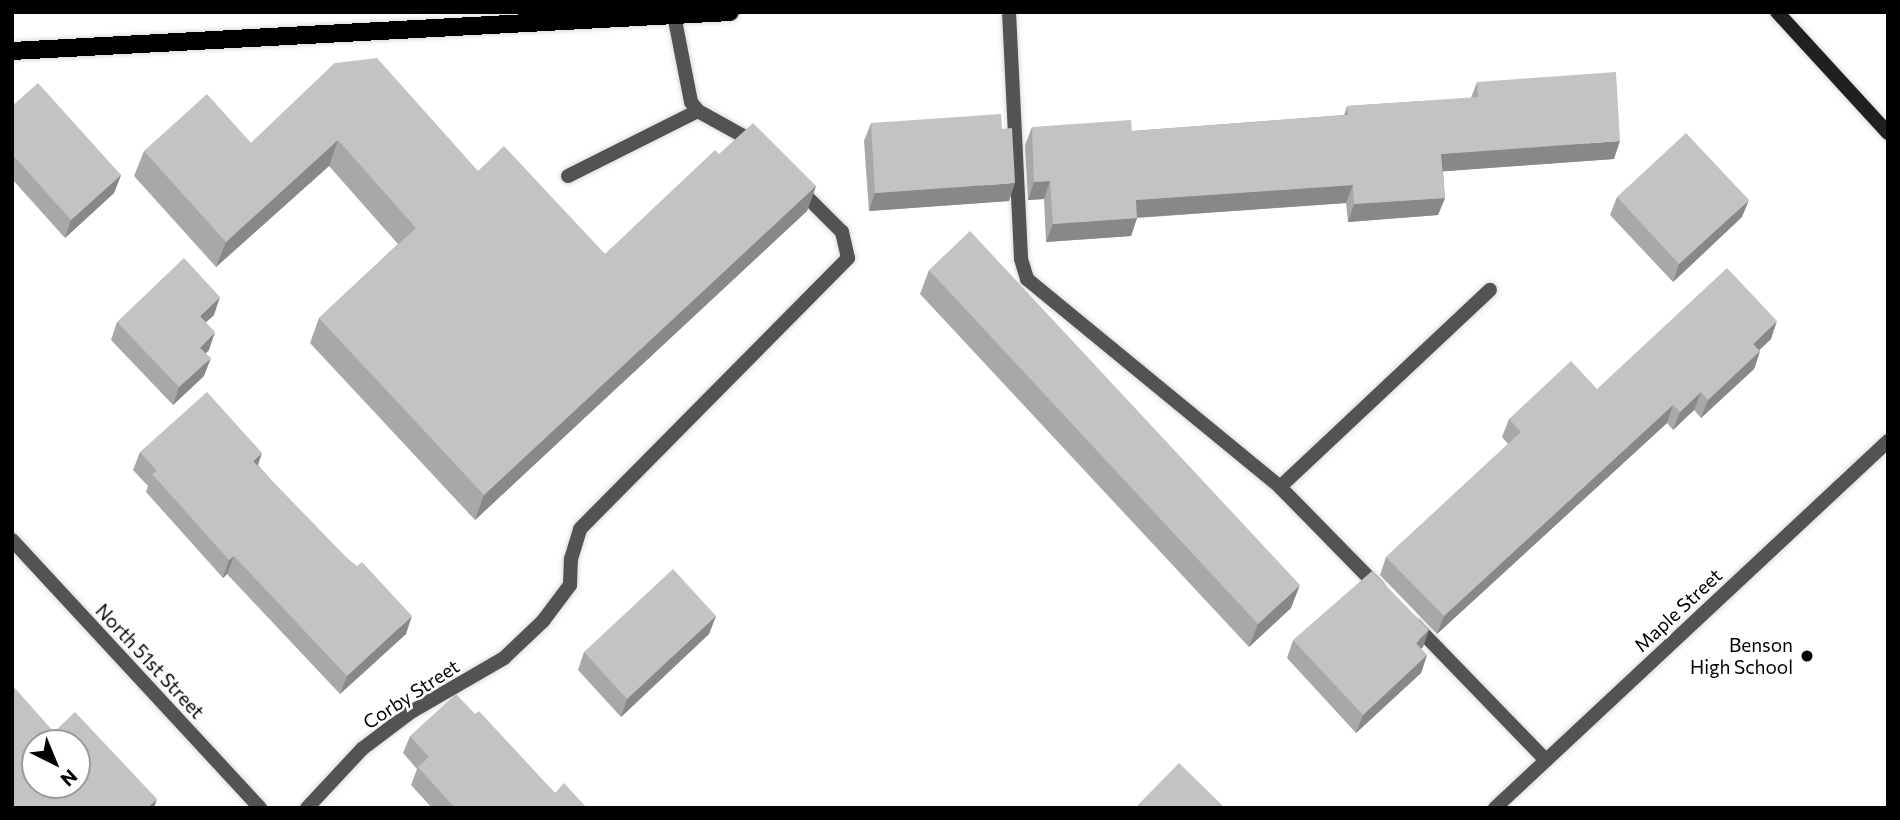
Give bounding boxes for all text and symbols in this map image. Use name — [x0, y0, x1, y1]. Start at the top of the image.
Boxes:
street label: Maple Street — [1630, 564, 1726, 656]
street label: North 51st Street — [91, 599, 209, 723]
place label: Benson High School — [1690, 634, 1793, 678]
marker: Benson High School — [1799, 648, 1815, 664]
street label: Corby Street — [359, 654, 463, 734]
north arrow — [21, 729, 91, 799]
text: N — [56, 765, 82, 792]

